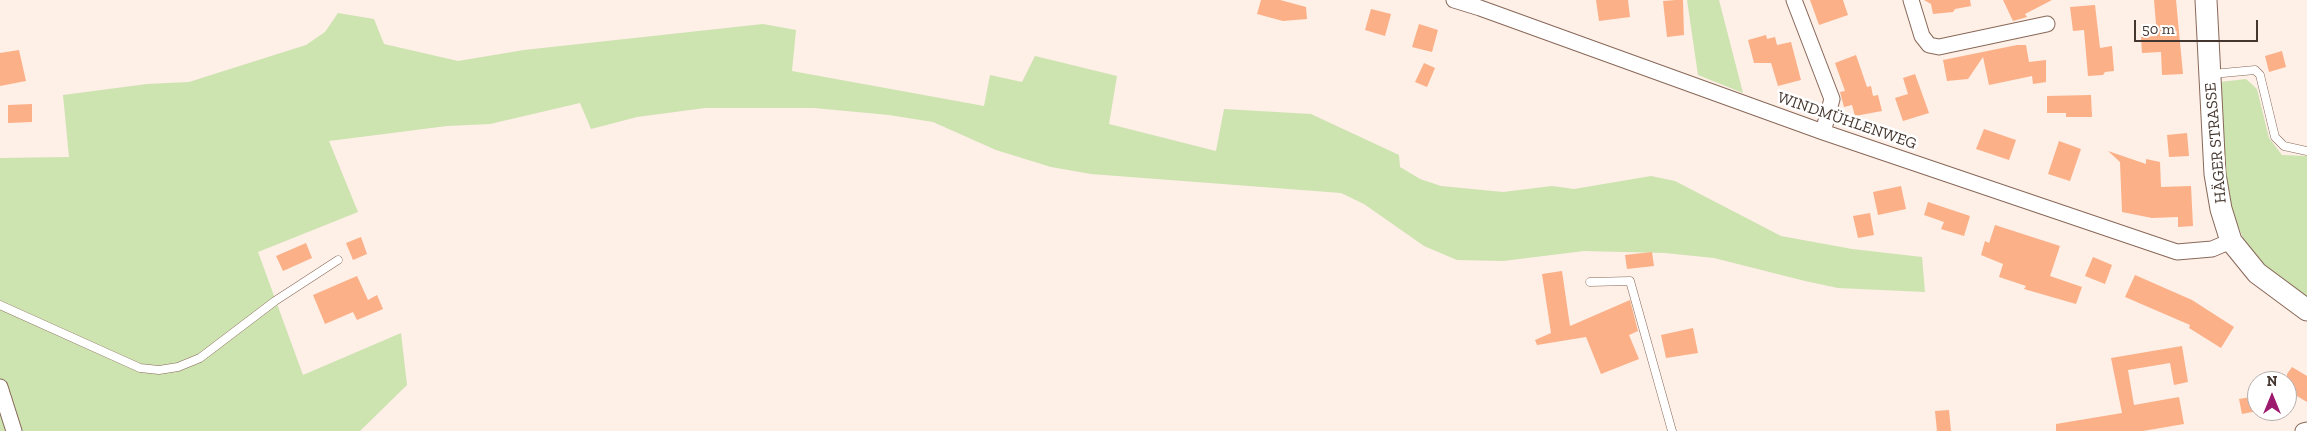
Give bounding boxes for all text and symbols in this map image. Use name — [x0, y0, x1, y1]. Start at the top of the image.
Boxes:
scale bar — [2137, 10, 2261, 42]
text: 50 m — [2142, 20, 2175, 38]
street label: HÄGER STRASSE — [2201, 82, 2231, 204]
street label: WINDMÜHLENWEG — [1775, 88, 1919, 154]
north arrow — [2247, 371, 2297, 421]
text: N — [2267, 373, 2277, 390]

